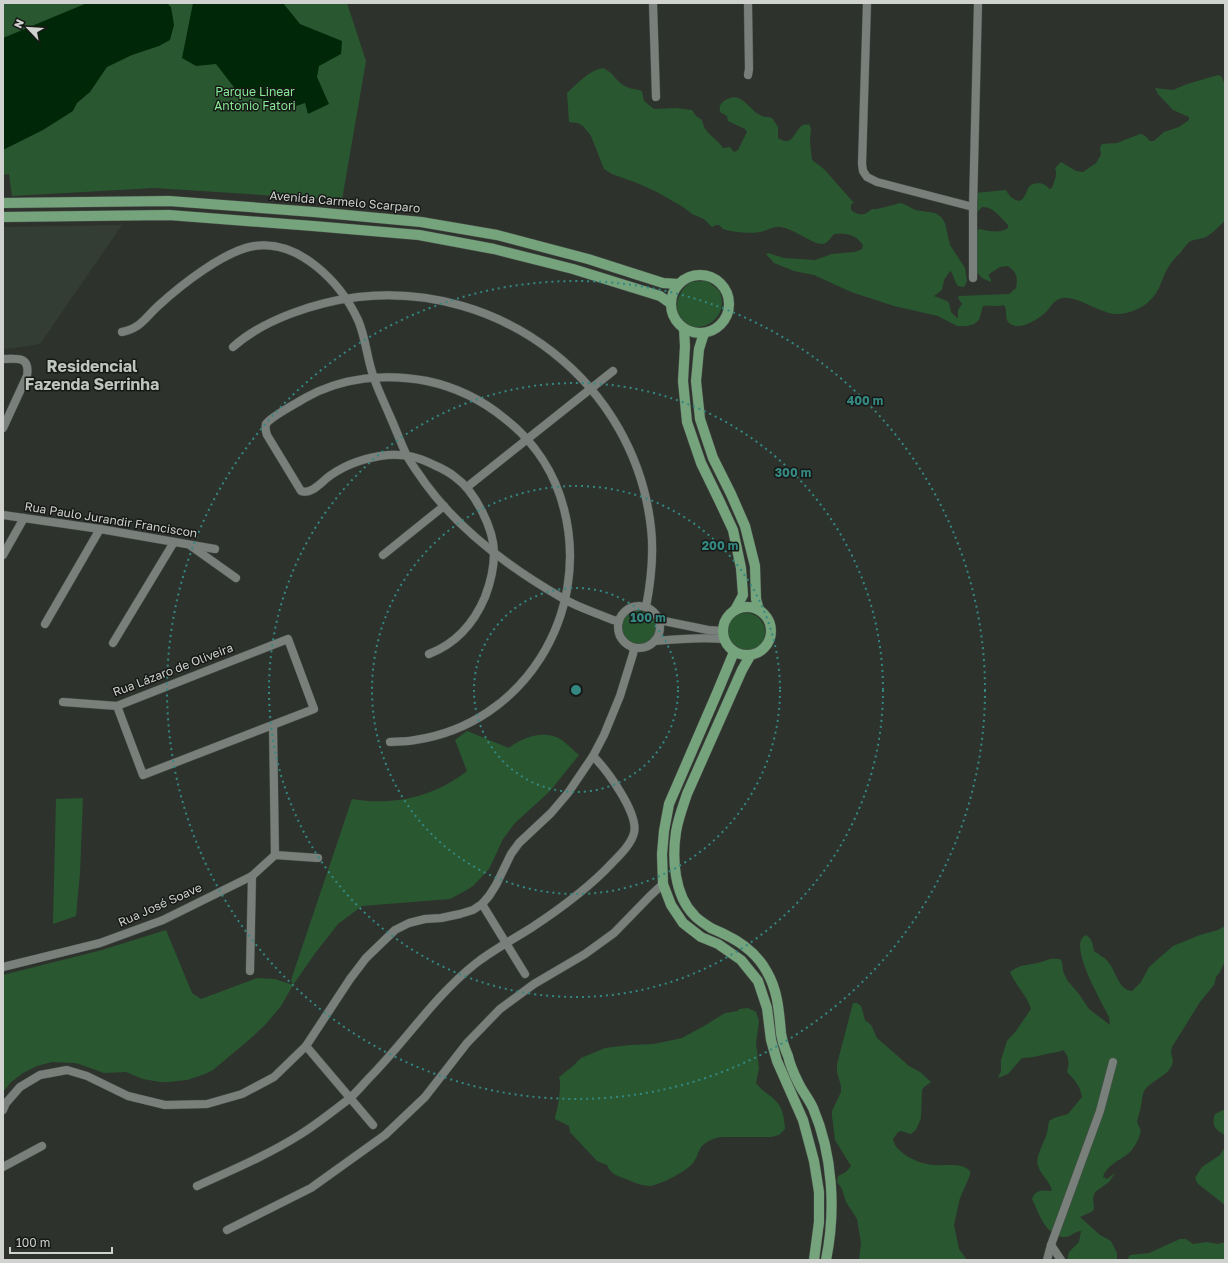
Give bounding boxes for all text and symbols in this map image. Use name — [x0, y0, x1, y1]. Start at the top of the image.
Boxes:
north arrow — [8, 8, 48, 48]
text: N — [11, 17, 26, 30]
park label: Parque Linear Antonio Fatori — [214, 84, 296, 113]
street label: Avenida Carmelo Scarparo — [269, 187, 421, 216]
district label: Residencial Fazenda Serrinha — [25, 356, 159, 394]
text: 400 m — [847, 393, 883, 408]
text: 300 m — [775, 465, 811, 480]
street label: Rua Paulo Jurandir Franciscon — [24, 498, 199, 541]
text: 200 m — [702, 538, 738, 553]
text: 100 m — [630, 610, 666, 625]
street label: Rua Lázaro de Oliveira — [111, 640, 235, 699]
centre of rings — [569, 683, 583, 697]
street label: Rua José Soave — [116, 879, 204, 930]
scale bar — [10, 1229, 112, 1255]
text: 100 m — [16, 1235, 50, 1250]

